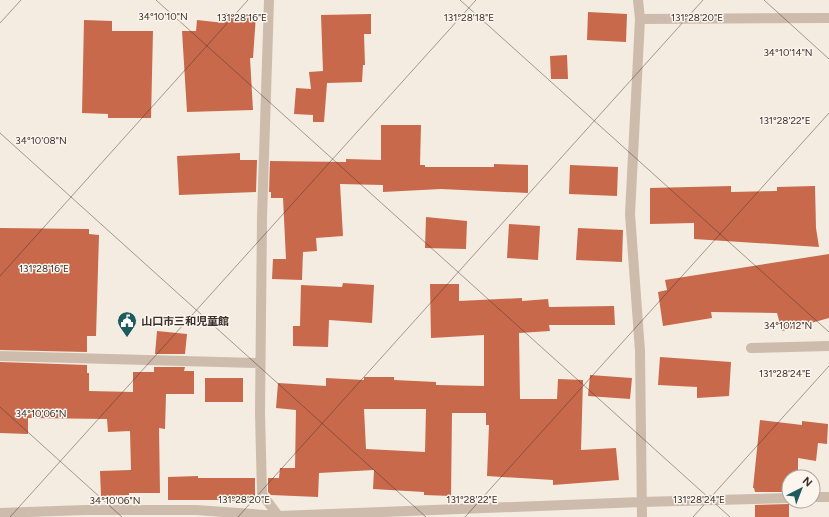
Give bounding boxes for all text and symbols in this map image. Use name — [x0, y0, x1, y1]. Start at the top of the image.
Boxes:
text: 34°10'10"N — [138, 10, 188, 23]
text: 131°28'16"E — [217, 11, 267, 24]
text: 131°28'18"E — [444, 11, 494, 24]
text: 131°28'20"E — [671, 11, 723, 24]
text: 34°10'14"N — [763, 46, 813, 59]
text: 131°28'22"E — [759, 114, 811, 127]
text: 34°10'08"N — [15, 134, 67, 147]
text: 131°28'16"E — [19, 262, 69, 275]
public building icon: 山口市三和児童館 — [116, 310, 138, 338]
place label: 山口市三和児童館 — [141, 315, 229, 328]
text: 34°10'12"N — [764, 319, 812, 332]
text: 131°28'24"E — [759, 367, 811, 380]
text: 34°10'06"N — [16, 407, 66, 420]
north arrow — [781, 469, 821, 509]
text: N — [800, 474, 815, 490]
text: 131°28'20"E — [218, 493, 270, 506]
text: 131°28'22"E — [446, 493, 498, 506]
text: 131°28'24"E — [673, 493, 725, 506]
text: 34°10'06"N — [90, 494, 140, 507]

